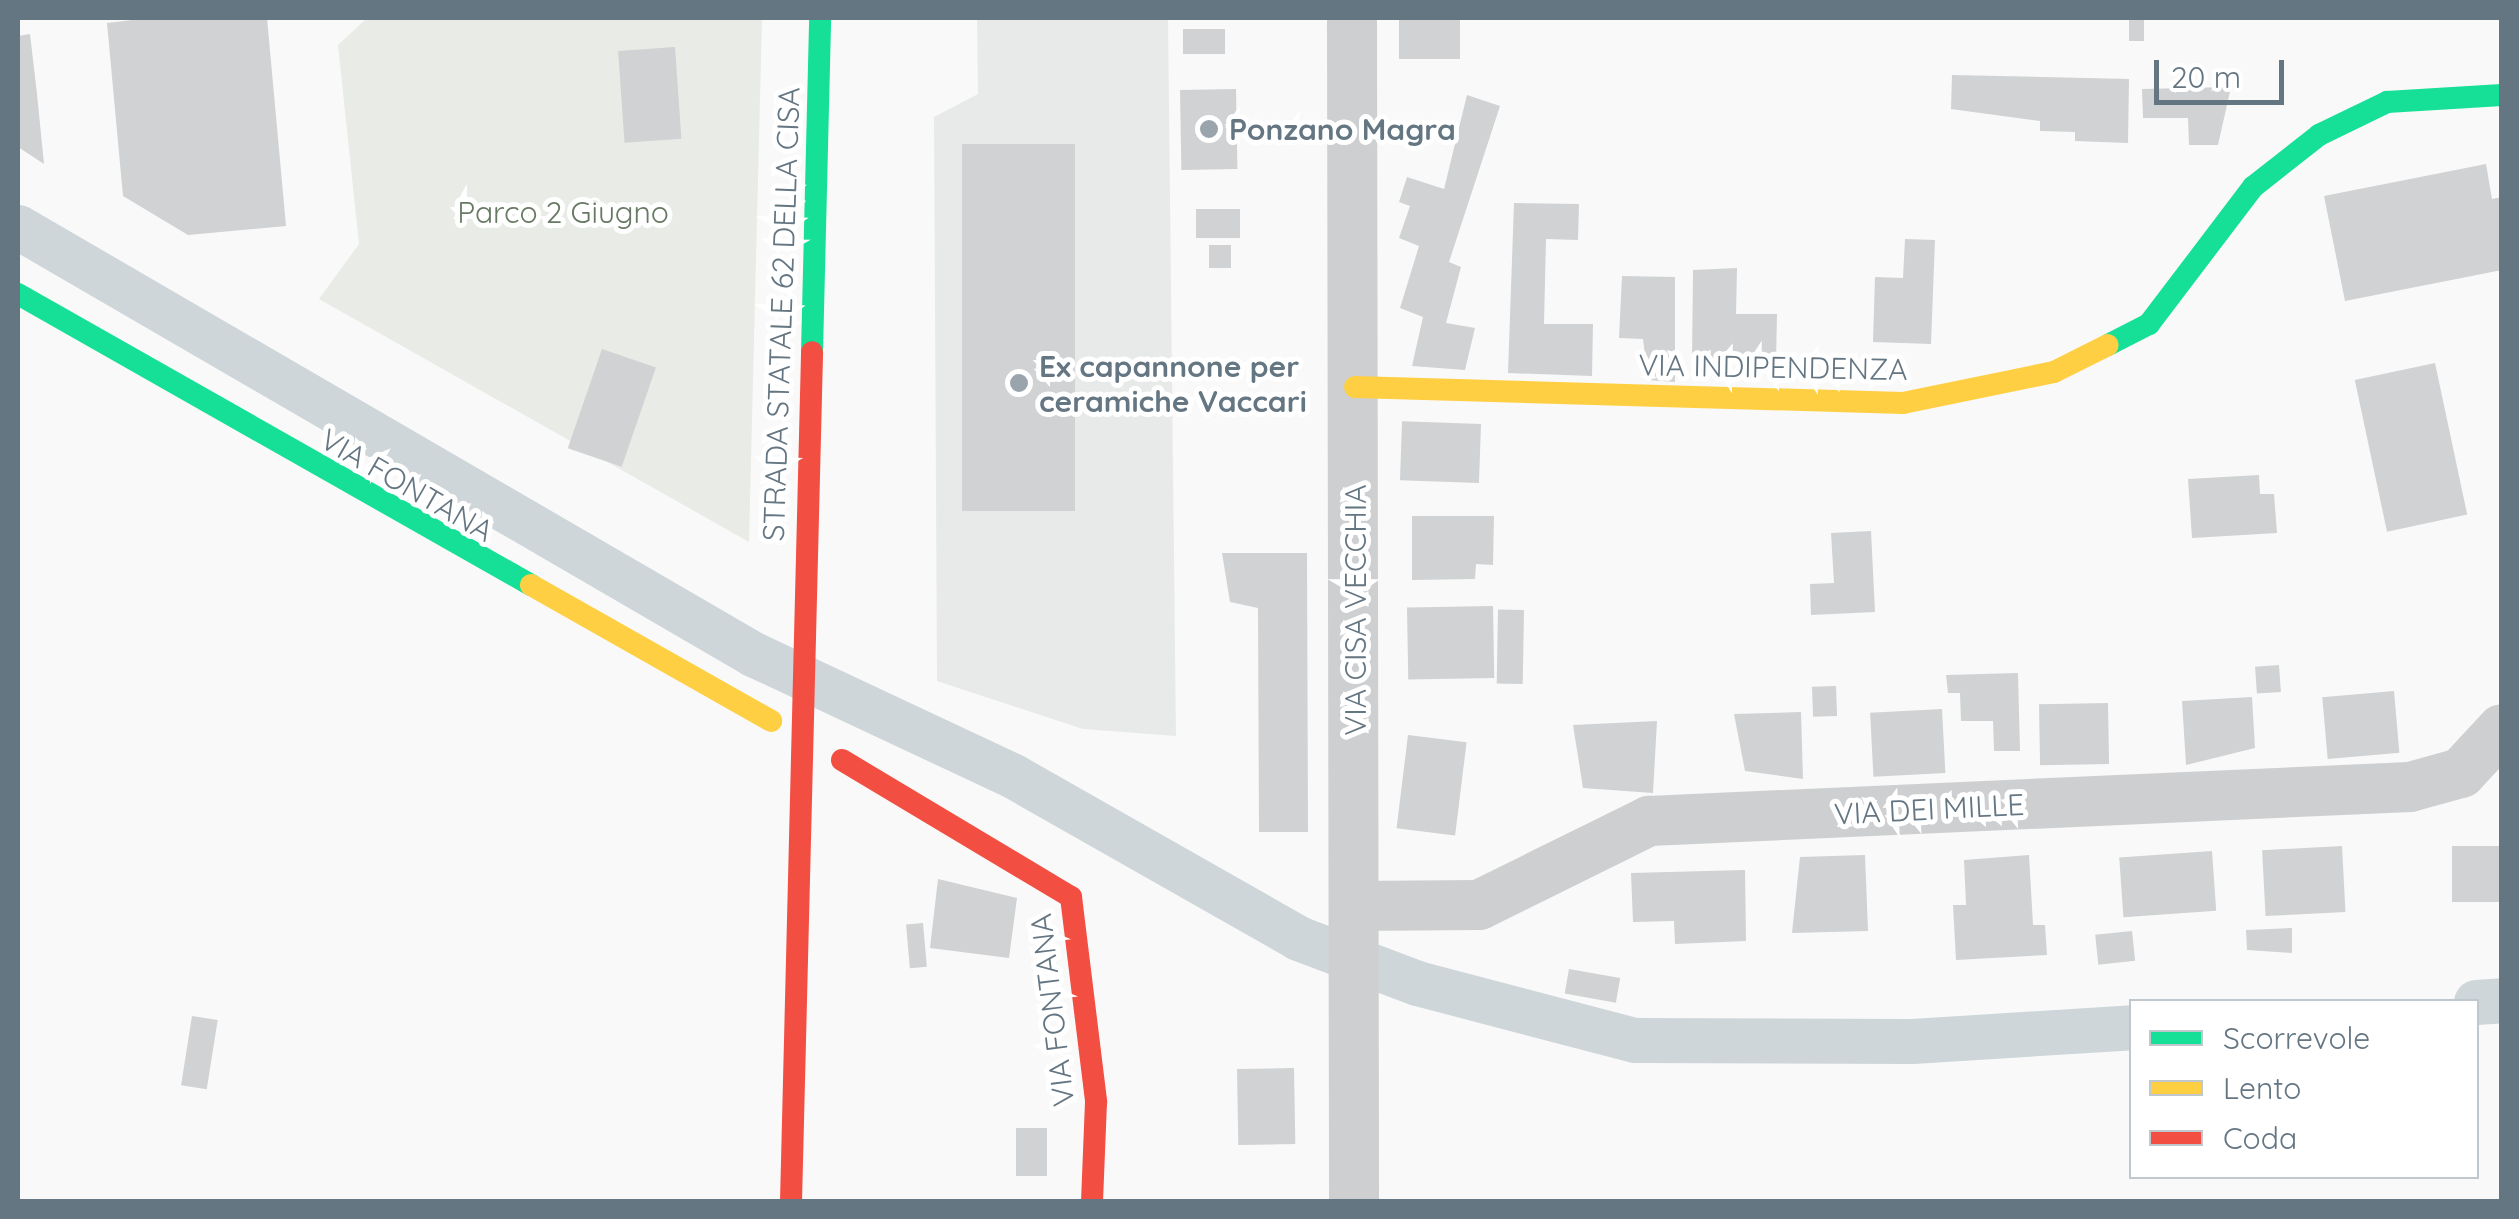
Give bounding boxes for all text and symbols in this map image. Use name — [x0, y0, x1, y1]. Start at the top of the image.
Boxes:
scale bar — [2159, 40, 2289, 102]
text: 20 m — [2171, 58, 2241, 96]
street label: STRADA STATALE 62 DELLA CISA — [755, 86, 807, 542]
place label: Ponzano Magra — [1229, 111, 1456, 147]
marker: Ponzano Magra — [1198, 118, 1220, 140]
park label: Parco 2 Giugno — [457, 194, 669, 230]
street label: VIA INDIPENDENZA — [1638, 347, 1908, 387]
place label: Ex capannone per ceramiche Vaccari — [1039, 348, 1307, 418]
marker: Ex capannone per ceramiche Vaccari — [1008, 372, 1030, 394]
street label: VIA FONTANA — [314, 421, 500, 549]
street label: VIA CISA VECCHIA — [1337, 484, 1373, 736]
street label: VIA DEI MILLE — [1833, 786, 2025, 832]
street label: VIA FONTANA — [1022, 912, 1082, 1108]
legend — [2129, 999, 2479, 1179]
text: Scorrevole — [2223, 1019, 2370, 1057]
text: Lento — [2223, 1069, 2301, 1107]
text: Coda — [2223, 1119, 2297, 1157]

